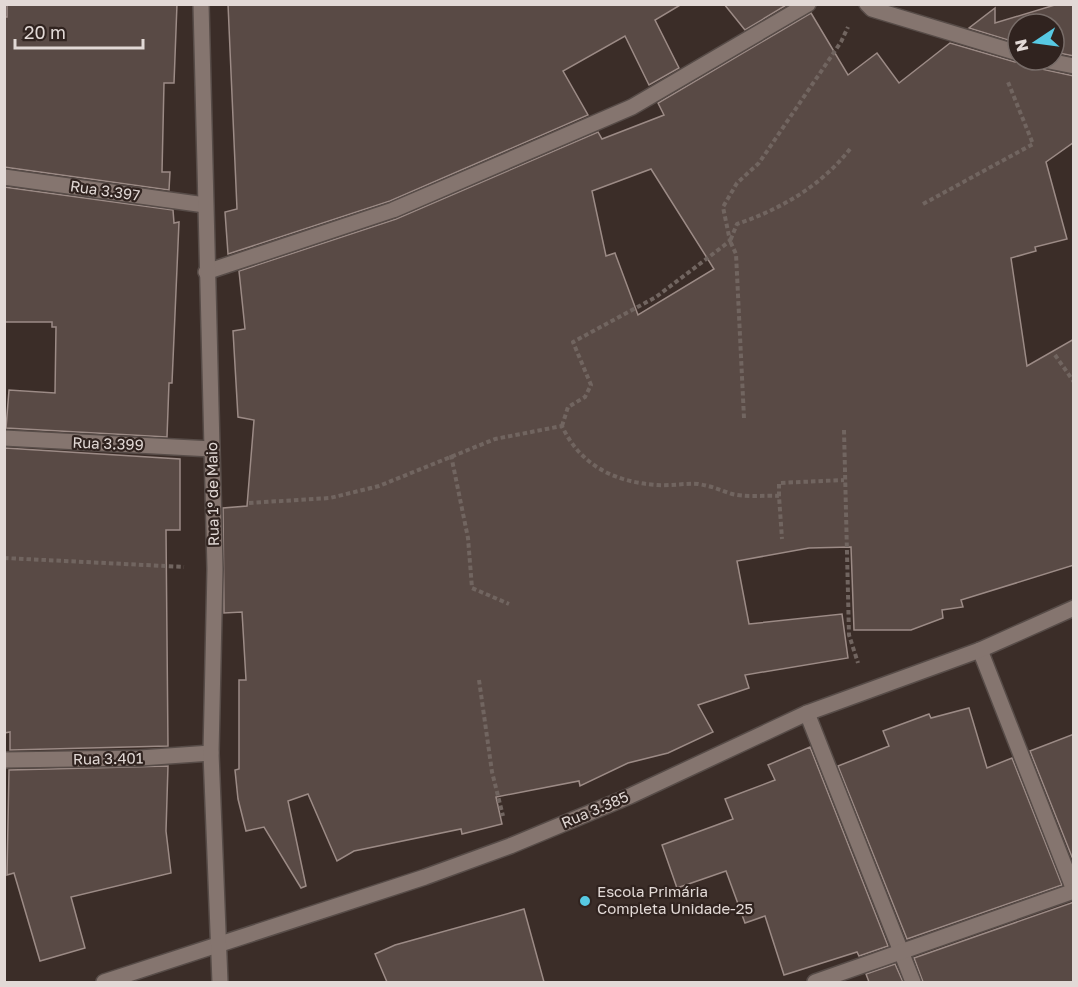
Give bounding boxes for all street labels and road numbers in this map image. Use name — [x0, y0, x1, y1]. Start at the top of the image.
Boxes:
street label: Rua 3.397 — [69, 176, 141, 204]
street label: Rua 3.399 — [72, 433, 144, 453]
street label: Rua 1º de Maio — [202, 442, 222, 546]
street label: Rua 3.401 — [73, 748, 143, 768]
street label: Rua 3.385 — [558, 787, 631, 831]

